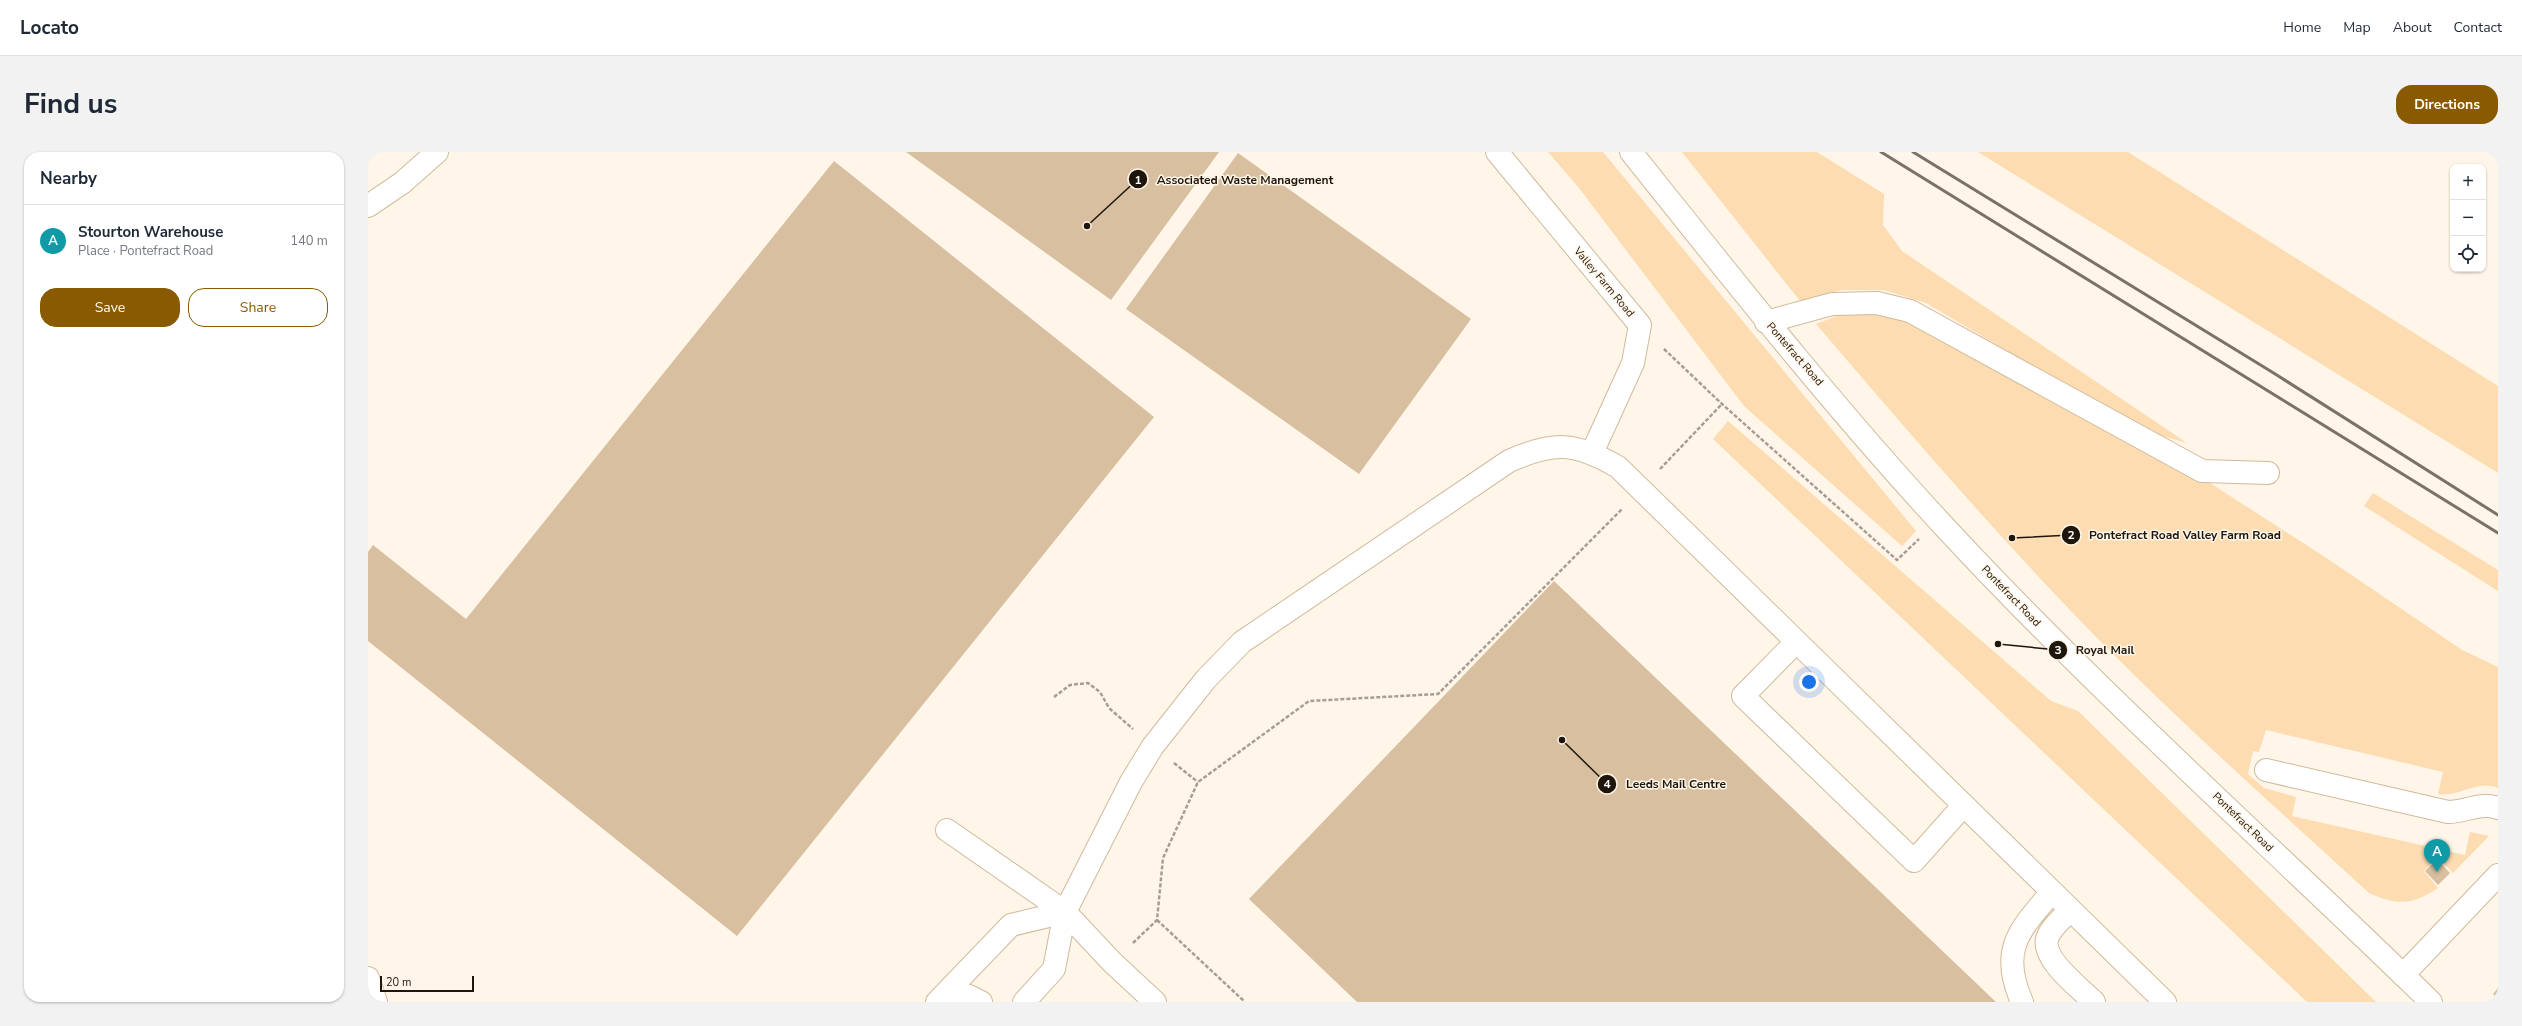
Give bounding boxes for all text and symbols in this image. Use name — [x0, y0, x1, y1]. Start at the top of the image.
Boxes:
text: Locato — [20, 15, 79, 41]
text: Home — [2283, 18, 2321, 37]
text: Map — [2343, 18, 2371, 37]
text: About — [2393, 18, 2432, 37]
text: Contact — [2454, 18, 2502, 37]
text: Find us — [24, 85, 118, 123]
button: Directions — [2396, 85, 2498, 124]
map controls — [2450, 164, 2486, 272]
button: + — [2450, 164, 2486, 200]
text: Nearby — [40, 167, 97, 190]
callout: Associated Waste Management — [1128, 167, 1341, 191]
text: 1 — [1134, 172, 1142, 188]
text: Associated Waste Management — [1157, 172, 1334, 188]
button: − — [2450, 200, 2486, 236]
text: Stourton Warehouse — [78, 222, 223, 242]
text: A — [48, 232, 58, 250]
text: 140 m — [290, 232, 328, 250]
button: locate — [2450, 236, 2486, 272]
text: Place · Pontefract Road — [78, 242, 213, 260]
street label: Valley Farm Road — [1570, 243, 1638, 320]
button: Save — [40, 288, 180, 327]
button: Share — [188, 288, 328, 327]
street label: Pontefract Road — [1763, 319, 1827, 389]
callout: Pontefract Road Valley Farm Road — [2061, 523, 2289, 547]
text: 2 — [2067, 527, 2075, 543]
text: Pontefract Road Valley Farm Road — [2089, 527, 2281, 543]
street label: Pontefract Road — [1978, 562, 2044, 630]
callout: Royal Mail — [2048, 638, 2143, 662]
text: 3 — [2054, 642, 2062, 658]
text: Royal Mail — [2076, 642, 2134, 658]
your location — [1799, 672, 1819, 692]
callout: Leeds Mail Centre — [1597, 772, 1734, 796]
text: 4 — [1603, 776, 1611, 792]
text: Leeds Mail Centre — [1626, 776, 1727, 792]
street label: Pontefract Road — [2209, 789, 2277, 855]
pin: A — [2424, 839, 2450, 872]
scale bar — [380, 974, 474, 993]
text: 20 m — [386, 975, 411, 990]

